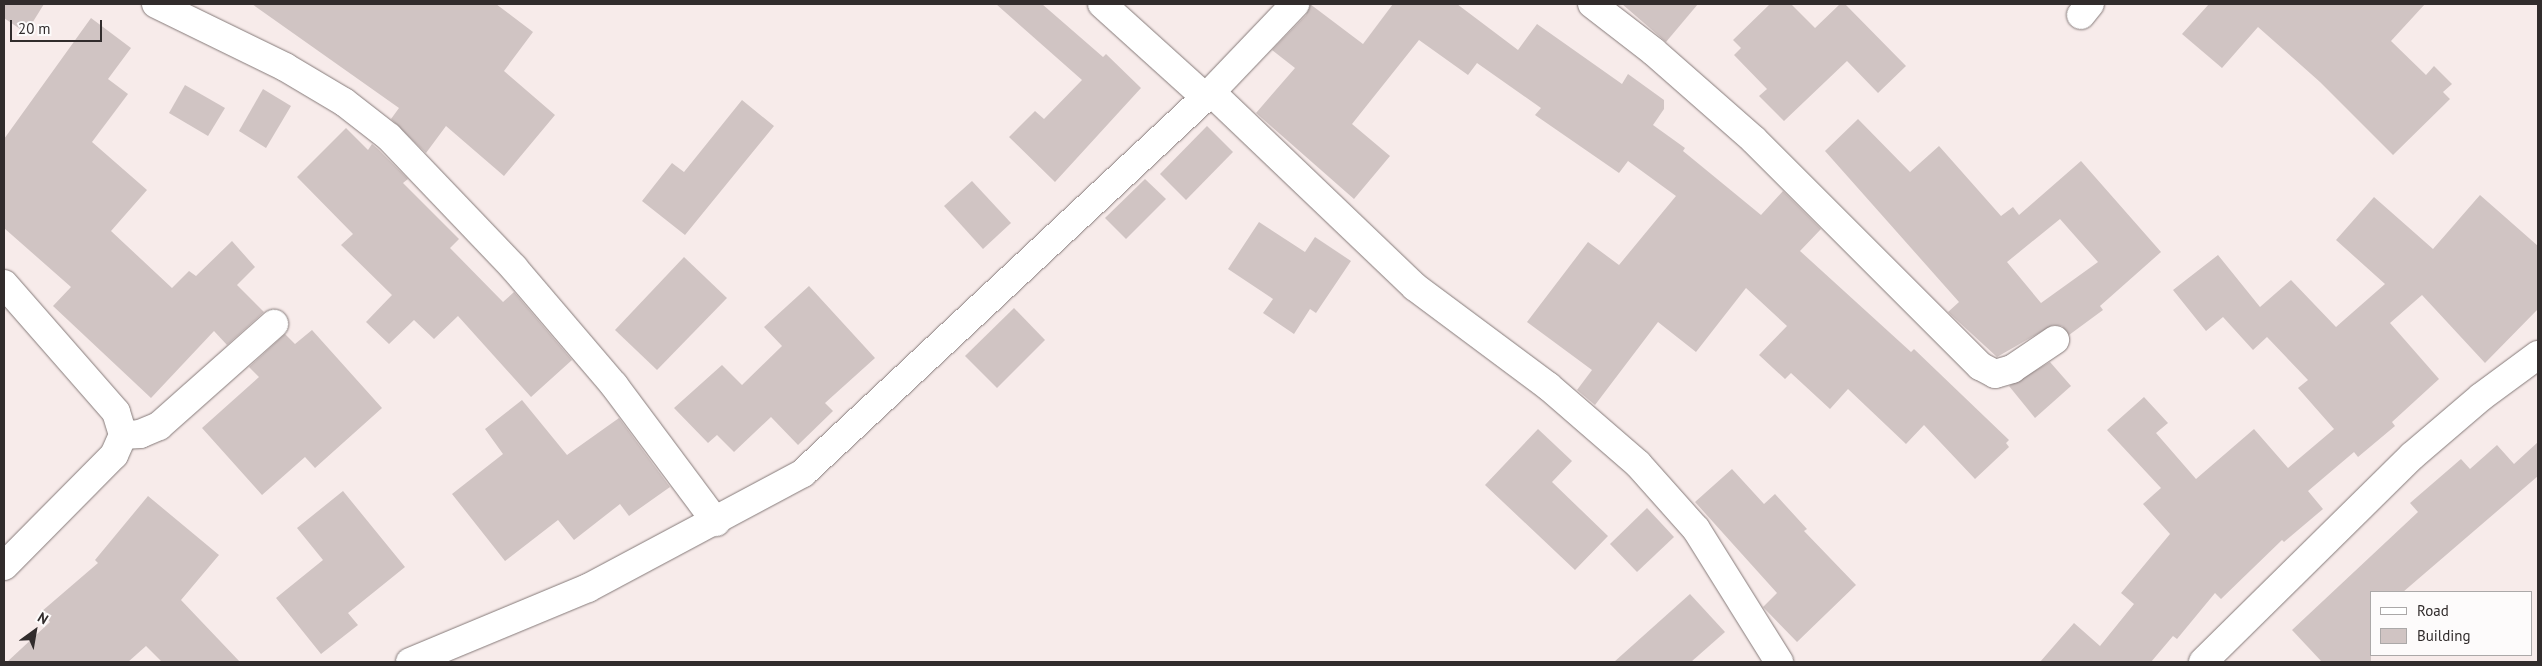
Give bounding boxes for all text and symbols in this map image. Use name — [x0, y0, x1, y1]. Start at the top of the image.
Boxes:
scale bar — [12, 10, 105, 42]
text: 20 m — [18, 19, 51, 38]
legend — [2370, 591, 2532, 656]
text: Road — [2417, 601, 2449, 620]
north arrow — [10, 606, 60, 656]
text: N — [34, 608, 52, 628]
text: Building — [2417, 626, 2471, 645]

